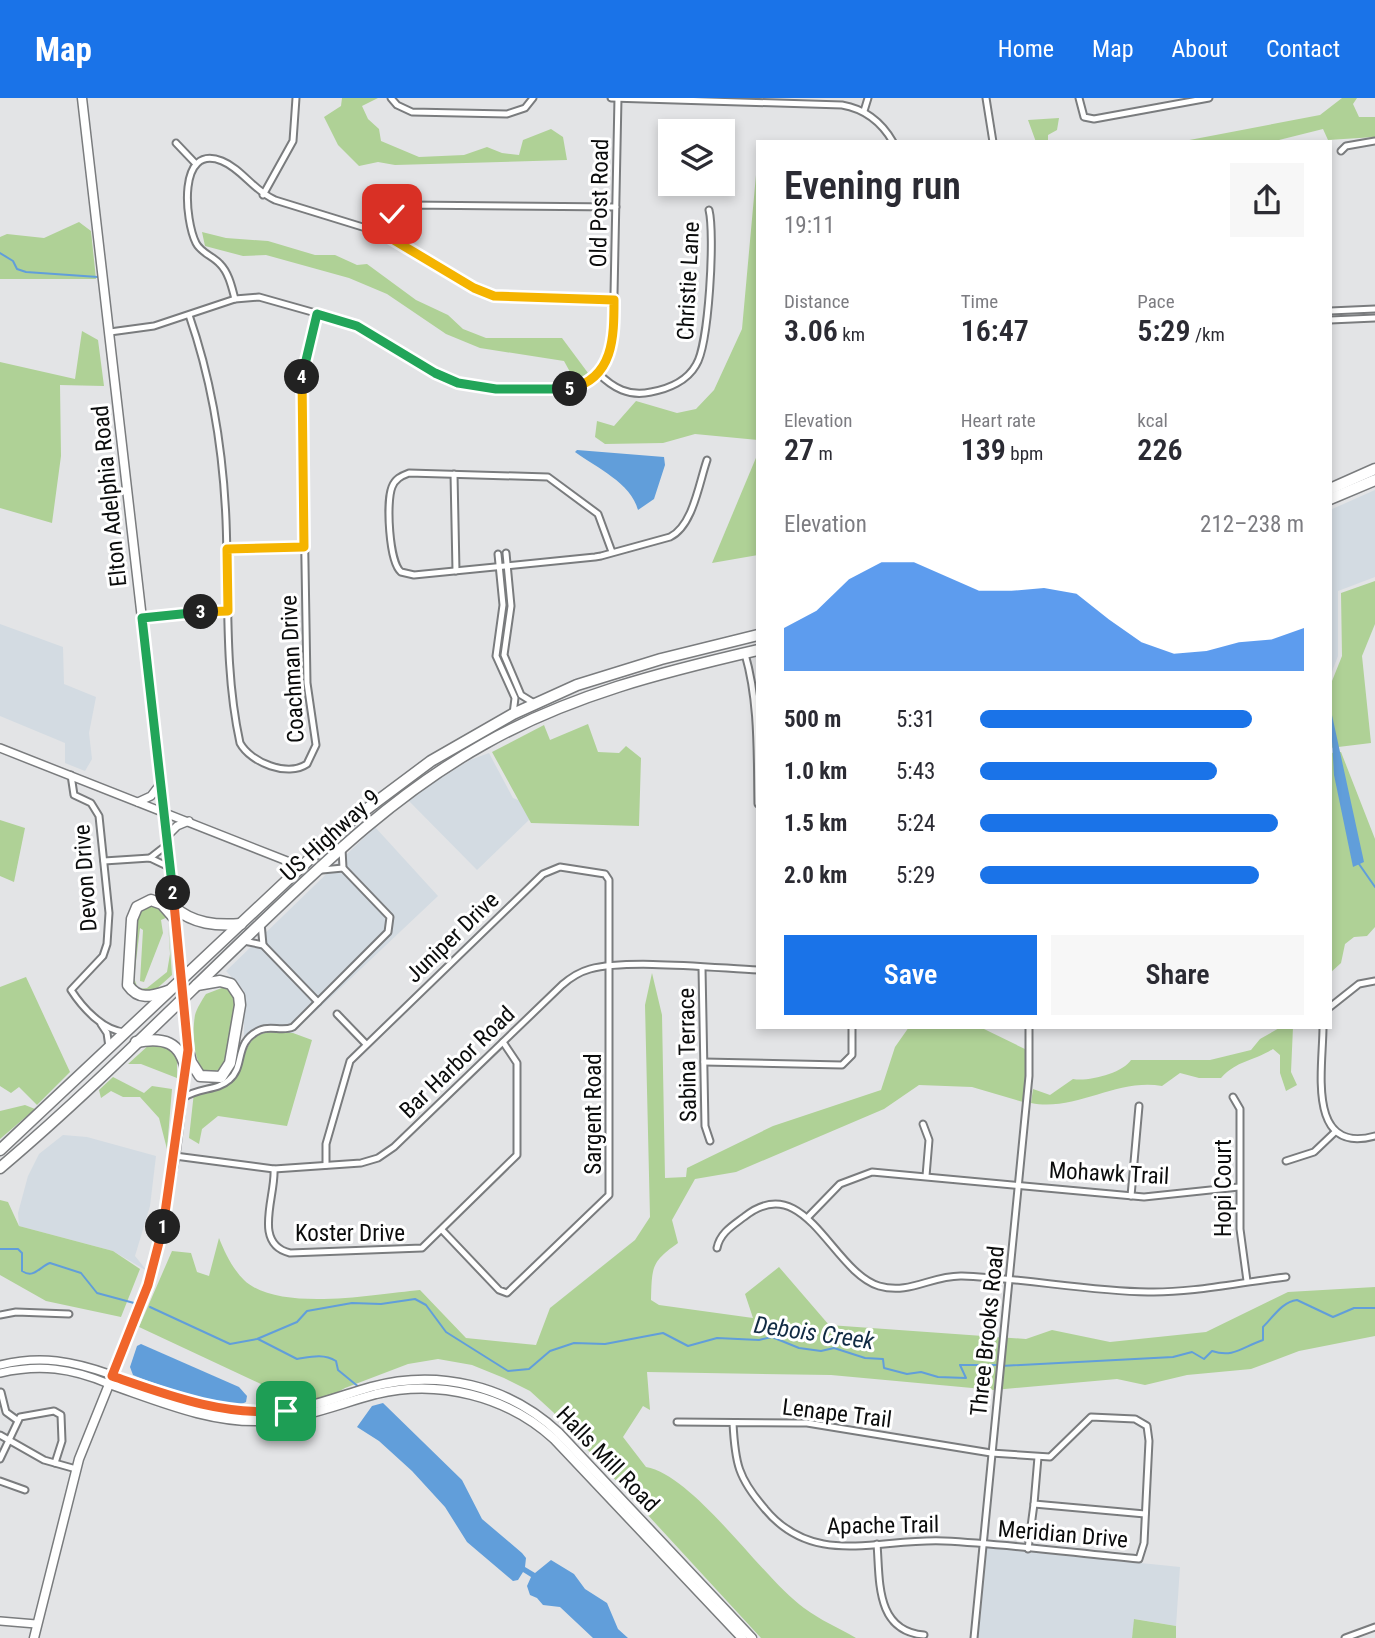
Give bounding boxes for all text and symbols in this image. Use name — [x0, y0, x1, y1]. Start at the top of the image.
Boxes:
text: Map — [35, 30, 92, 69]
text: Home — [998, 35, 1054, 63]
text: Map — [1092, 35, 1134, 63]
text: About — [1172, 35, 1228, 63]
text: Contact — [1266, 35, 1340, 63]
map controls — [658, 119, 735, 196]
button: layers — [658, 119, 735, 196]
street label: Old Post Road — [585, 138, 614, 268]
button: share — [1230, 163, 1304, 237]
text: Evening run — [784, 164, 961, 208]
pin — [362, 184, 422, 244]
icon: check — [373, 195, 411, 233]
text: 19:11 — [784, 212, 835, 239]
street label: Christie Lane — [672, 221, 705, 341]
text: Distance — [784, 290, 849, 313]
text: Time — [961, 290, 998, 313]
text: Pace — [1137, 290, 1175, 313]
text: 3.06 — [784, 313, 838, 348]
text: 16:47 — [961, 313, 1029, 348]
text: 5:29 — [1137, 313, 1191, 348]
text: km — [838, 323, 865, 346]
text: /km — [1191, 323, 1225, 346]
pin: 4 — [284, 360, 320, 394]
text: 4 — [297, 365, 306, 388]
pin: 5 — [552, 372, 588, 406]
text: 5 — [565, 377, 574, 400]
street label: Elton Adelphia Road — [87, 404, 132, 588]
text: Elevation — [784, 409, 852, 432]
text: Heart rate — [961, 409, 1036, 432]
text: kcal — [1137, 409, 1168, 432]
text: 27 — [784, 432, 814, 467]
text: 139 — [961, 432, 1006, 467]
text: 226 — [1137, 432, 1183, 467]
text: m — [814, 442, 833, 465]
text: bpm — [1006, 442, 1043, 465]
text: Elevation — [784, 511, 867, 538]
text: 212–238 m — [1200, 511, 1304, 538]
pin: 3 — [184, 594, 218, 630]
street label: Coachman Drive — [275, 594, 310, 744]
text: 3 — [196, 600, 205, 623]
text: 500 m — [784, 706, 841, 733]
text: 5:31 — [896, 706, 935, 733]
text: 1.0 km — [784, 758, 847, 785]
text: 5:43 — [896, 758, 935, 785]
street label: US Highway 9 — [275, 784, 385, 887]
text: 1.5 km — [784, 810, 847, 837]
text: 5:24 — [896, 810, 935, 837]
street label: Devon Drive — [68, 824, 103, 932]
text: 2.0 km — [784, 862, 847, 889]
text: 5:29 — [896, 862, 935, 889]
pin: 2 — [156, 876, 190, 910]
text: 2 — [168, 881, 177, 904]
street label: Juniper Drive — [400, 886, 505, 988]
button: Save — [784, 935, 1037, 1015]
button: Share — [1051, 935, 1304, 1015]
street label: Sabina Terrace — [673, 988, 702, 1122]
street label: Bar Harbor Road — [394, 1001, 520, 1124]
street label: Sargent Road — [580, 1053, 607, 1175]
street label: Hopi Court — [1210, 1139, 1237, 1237]
street label: Mohawk Trail — [1048, 1157, 1170, 1190]
pin: 1 — [146, 1210, 180, 1244]
text: 1 — [158, 1215, 167, 1238]
street label: Koster Drive — [295, 1220, 405, 1247]
street label: Three Brooks Road — [965, 1244, 1010, 1418]
water label: Debois Creek — [752, 1311, 876, 1355]
pin — [256, 1381, 316, 1441]
icon: arrive — [267, 1392, 305, 1430]
street label: Lenape Trail — [781, 1393, 893, 1434]
street label: Halls Mill Road — [551, 1401, 665, 1518]
street label: Apache Trail — [827, 1511, 939, 1540]
street label: Meridian Drive — [997, 1515, 1129, 1554]

